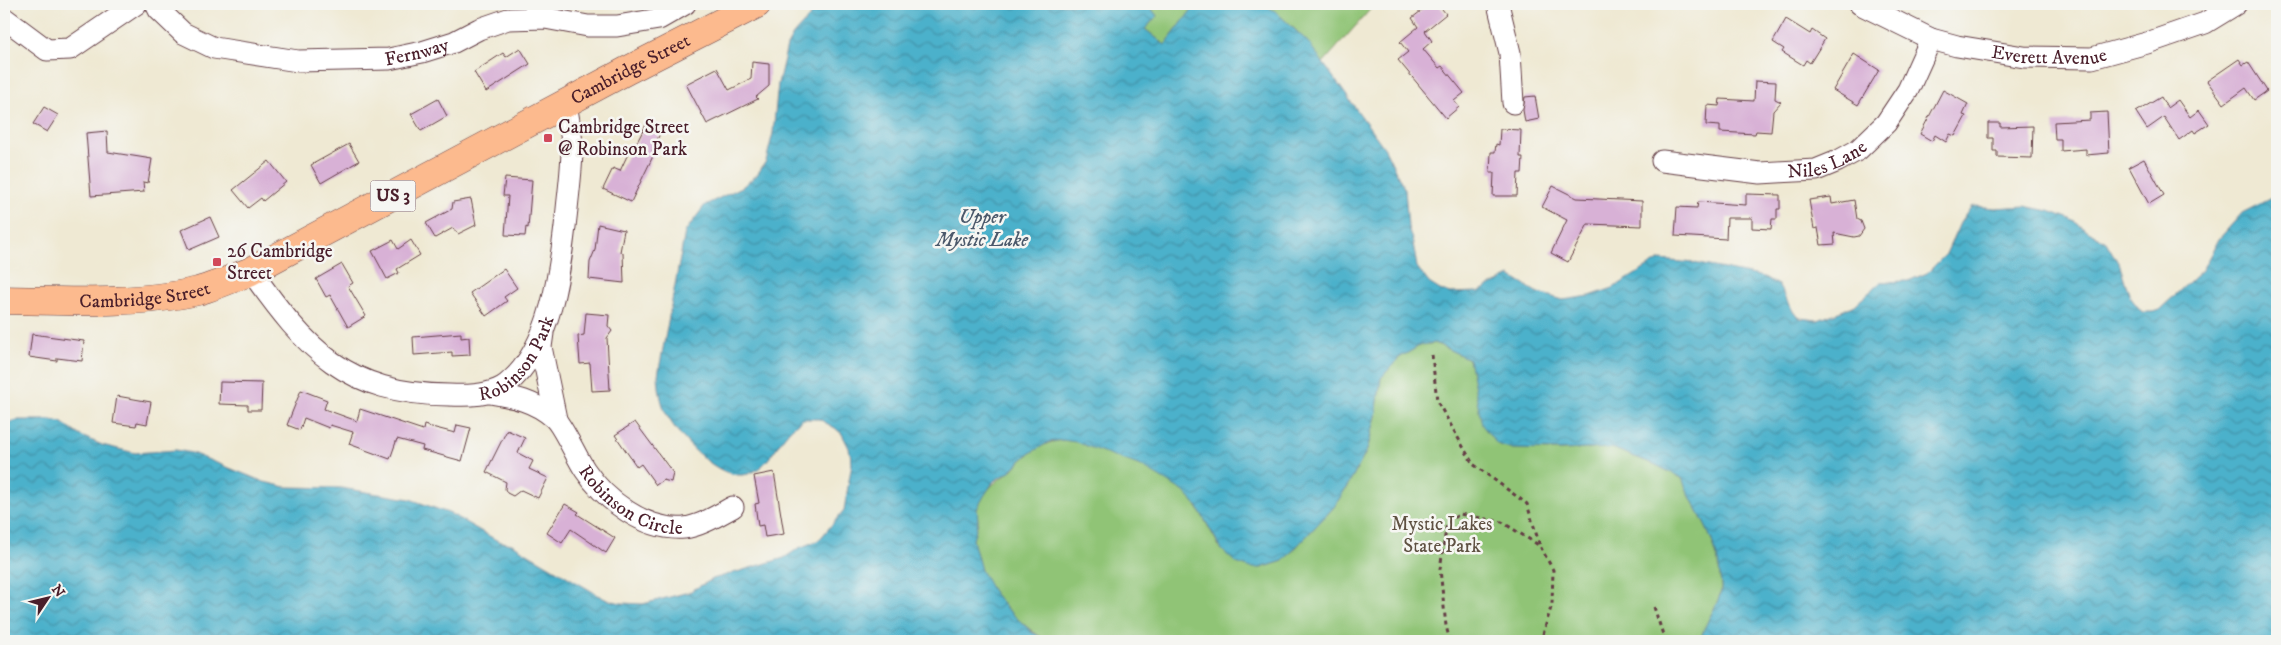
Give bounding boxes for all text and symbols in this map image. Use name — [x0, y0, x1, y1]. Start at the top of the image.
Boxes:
street label: Cambridge Street — [567, 29, 694, 110]
street label: Fernway — [383, 33, 453, 71]
street label: Everett Avenue — [1990, 40, 2109, 70]
place label: Cambridge Street @ Robinson Park — [558, 116, 689, 161]
marker: Cambridge Street @ Robinson Park — [542, 132, 554, 144]
street label: Niles Lane — [1787, 136, 1872, 183]
road number: US 3 — [370, 180, 416, 212]
water label: Upper Mystic Lake — [934, 205, 1029, 253]
place label: 26 Cambridge Street — [227, 240, 333, 285]
marker: 26 Cambridge Street — [211, 256, 223, 268]
street label: Cambridge Street — [79, 277, 213, 313]
street label: Robinson Park — [476, 312, 559, 406]
street label: Robinson Circle — [574, 461, 683, 540]
park label: Mystic Lakes State Park — [1392, 513, 1492, 558]
north arrow — [22, 572, 72, 622]
text: N — [47, 581, 69, 601]

